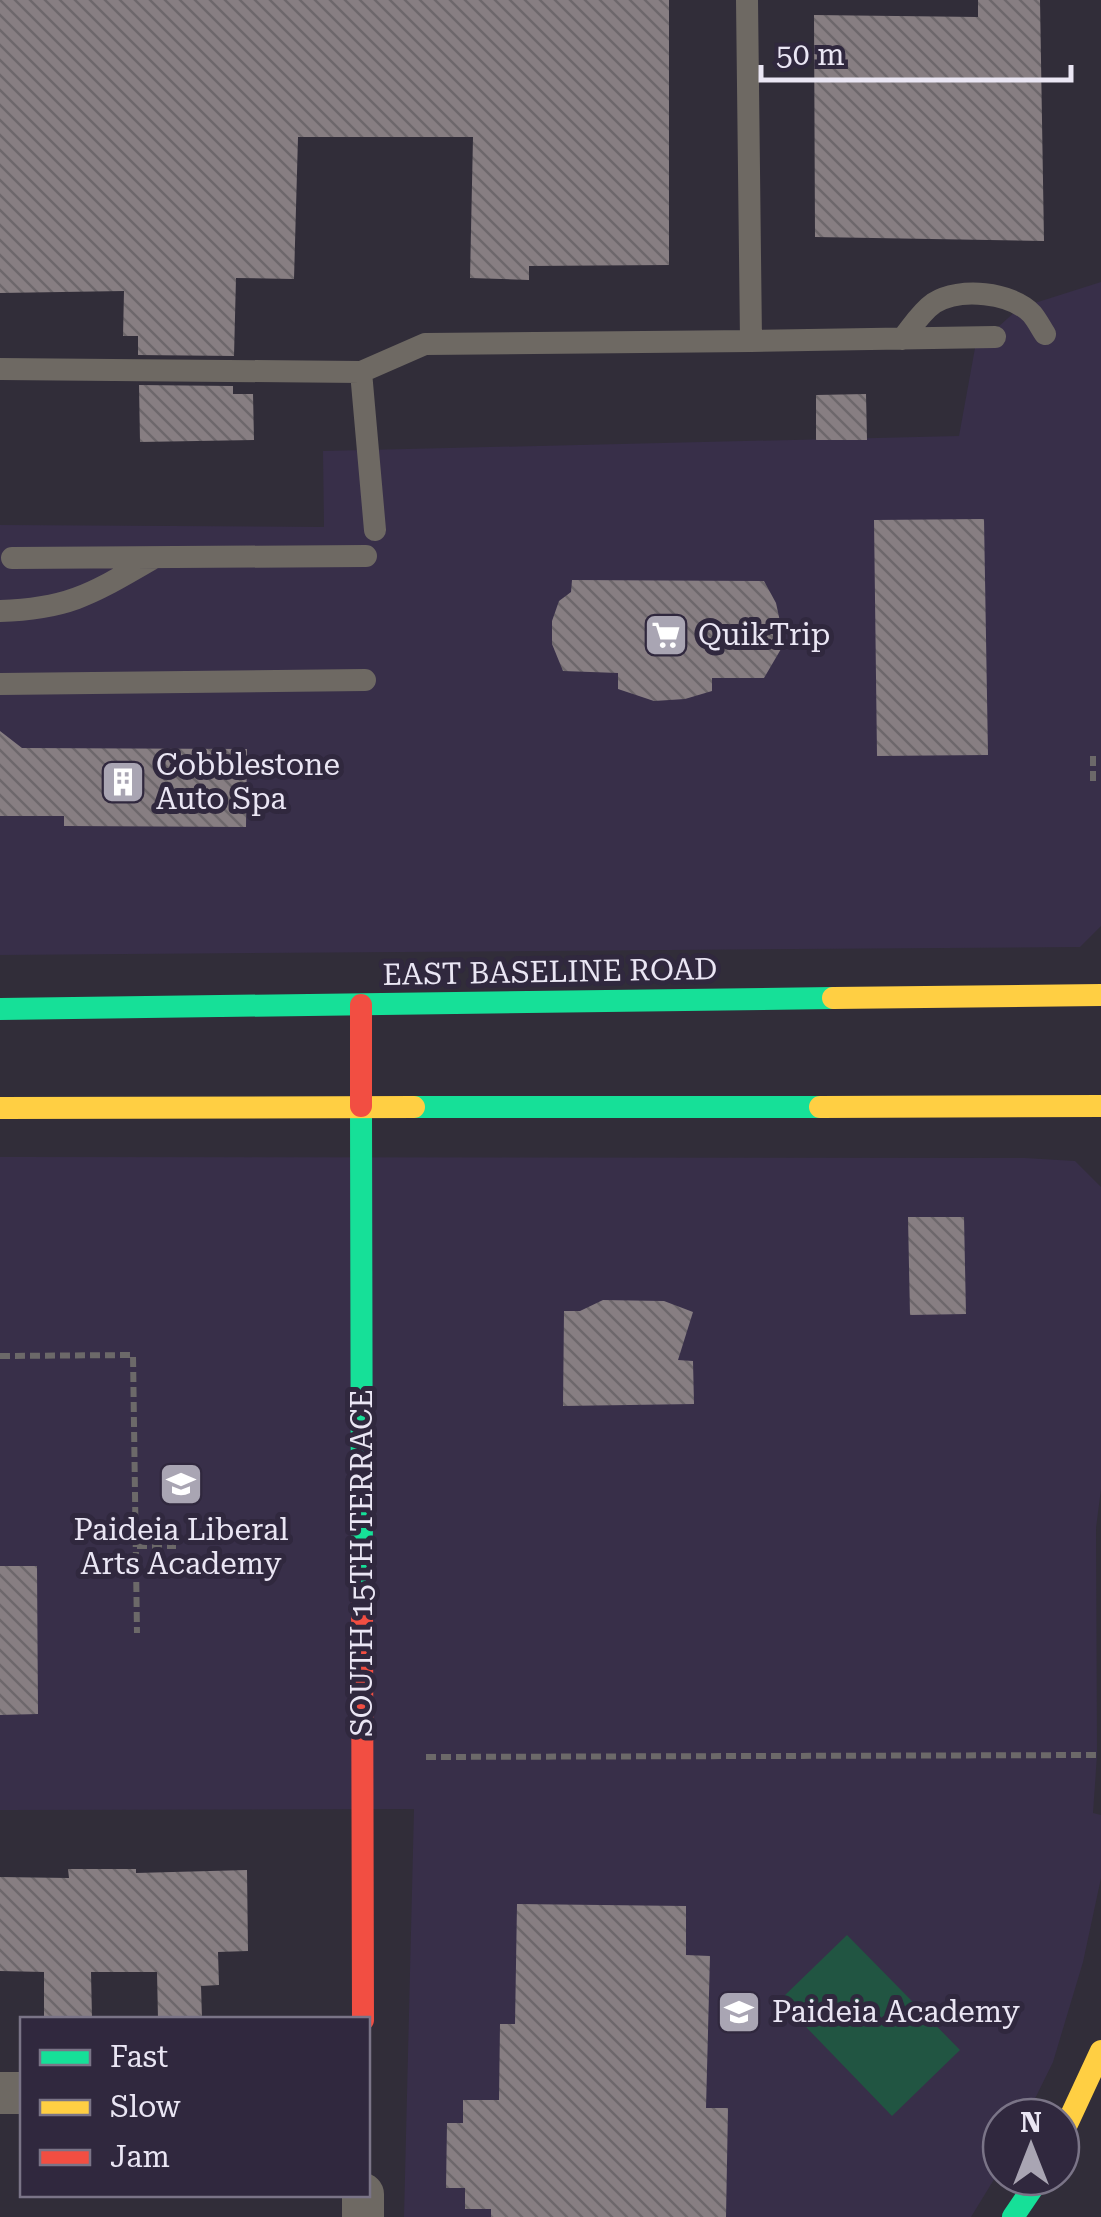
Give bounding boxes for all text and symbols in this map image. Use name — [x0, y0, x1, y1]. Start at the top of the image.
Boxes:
scale bar — [761, 20, 1071, 82]
text: 50 m — [776, 37, 845, 72]
supermarket icon: QuikTrip — [643, 612, 689, 658]
place label: QuikTrip — [698, 617, 830, 652]
place label: Cobblestone Auto Spa — [156, 747, 340, 816]
building icon: Cobblestone Auto Spa — [100, 759, 146, 805]
street label: EAST BASELINE ROAD — [382, 951, 718, 992]
street label: SOUTH 15TH TERRACE — [344, 1389, 379, 1737]
school or university icon: Paideia Liberal Arts Academy — [158, 1461, 204, 1507]
place label: Paideia Liberal Arts Academy — [74, 1512, 288, 1581]
school or university icon: Paideia Academy — [716, 1989, 762, 2035]
place label: Paideia Academy — [772, 1994, 1020, 2029]
legend — [20, 2017, 370, 2197]
text: Fast — [110, 2039, 168, 2074]
text: Slow — [110, 2089, 181, 2124]
north arrow — [981, 2097, 1081, 2197]
text: N — [1020, 2106, 1042, 2139]
text: Jam — [110, 2139, 170, 2174]

